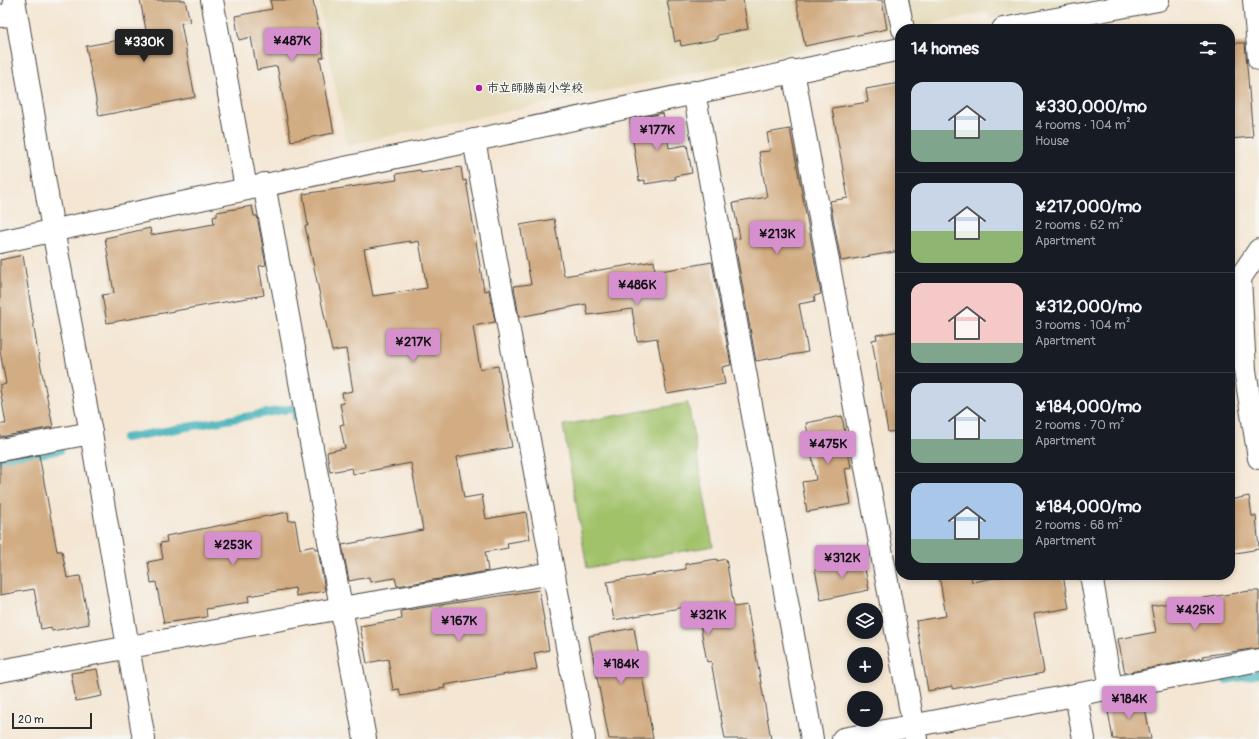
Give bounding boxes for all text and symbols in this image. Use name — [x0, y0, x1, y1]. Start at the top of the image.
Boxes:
pin: ¥487K — [264, 28, 320, 62]
pin: ¥330K — [116, 29, 172, 63]
text: ¥487K — [273, 33, 311, 49]
text: ¥330K — [124, 34, 164, 50]
icon: filters — [1197, 37, 1219, 59]
text: 14 homes — [911, 38, 979, 59]
place label: 市立師勝南小学校 — [487, 81, 583, 96]
marker: 市立師勝南小学校 — [474, 83, 484, 93]
text: ¥330,000/mo — [1035, 96, 1147, 117]
icon: home — [943, 98, 991, 146]
pin: ¥177K — [629, 117, 685, 151]
text: 4 rooms · 104 m² — [1035, 117, 1131, 133]
text: ¥177K — [639, 122, 675, 138]
text: House — [1035, 133, 1069, 149]
text: ¥217,000/mo — [1035, 196, 1141, 217]
icon: home — [943, 199, 991, 247]
text: 2 rooms · 62 m² — [1035, 217, 1124, 233]
pin: ¥213K — [749, 221, 805, 255]
text: ¥213K — [759, 226, 795, 242]
text: Apartment — [1035, 233, 1096, 249]
pin: ¥486K — [609, 272, 665, 306]
text: ¥486K — [618, 277, 656, 293]
text: ¥312,000/mo — [1035, 296, 1142, 317]
icon: home — [943, 299, 991, 347]
text: 3 rooms · 104 m² — [1035, 317, 1130, 333]
pin: ¥217K — [385, 329, 441, 363]
text: Apartment — [1035, 333, 1096, 349]
text: ¥217K — [395, 334, 431, 350]
text: ¥184,000/mo — [1035, 396, 1141, 417]
icon: home — [943, 399, 991, 447]
text: 2 rooms · 70 m² — [1035, 417, 1125, 433]
pin: ¥475K — [800, 431, 856, 465]
text: Apartment — [1035, 433, 1096, 449]
text: ¥475K — [809, 436, 847, 452]
text: ¥184,000/mo — [1035, 496, 1141, 517]
icon: home — [943, 499, 991, 547]
text: 2 rooms · 68 m² — [1035, 517, 1123, 533]
pin: ¥253K — [205, 532, 261, 566]
text: Apartment — [1035, 533, 1096, 549]
text: ¥253K — [214, 537, 252, 553]
pin: ¥312K — [814, 545, 870, 579]
text: ¥312K — [824, 550, 860, 566]
pin: ¥425K — [1167, 597, 1223, 631]
pin: ¥321K — [680, 602, 736, 636]
text: ¥425K — [1176, 602, 1214, 618]
map controls — [847, 603, 883, 727]
button: layers — [847, 603, 883, 639]
text: ¥321K — [690, 607, 726, 623]
pin: ¥167K — [431, 608, 487, 642]
text: ¥167K — [441, 613, 477, 629]
button: + — [847, 647, 883, 683]
pin: ¥184K — [593, 651, 649, 685]
text: ¥184K — [603, 656, 639, 672]
pin: ¥184K — [1101, 686, 1157, 720]
button: − — [847, 691, 883, 727]
text: ¥184K — [1111, 691, 1147, 707]
scale bar — [12, 711, 92, 730]
text: 20 m — [18, 713, 44, 726]

